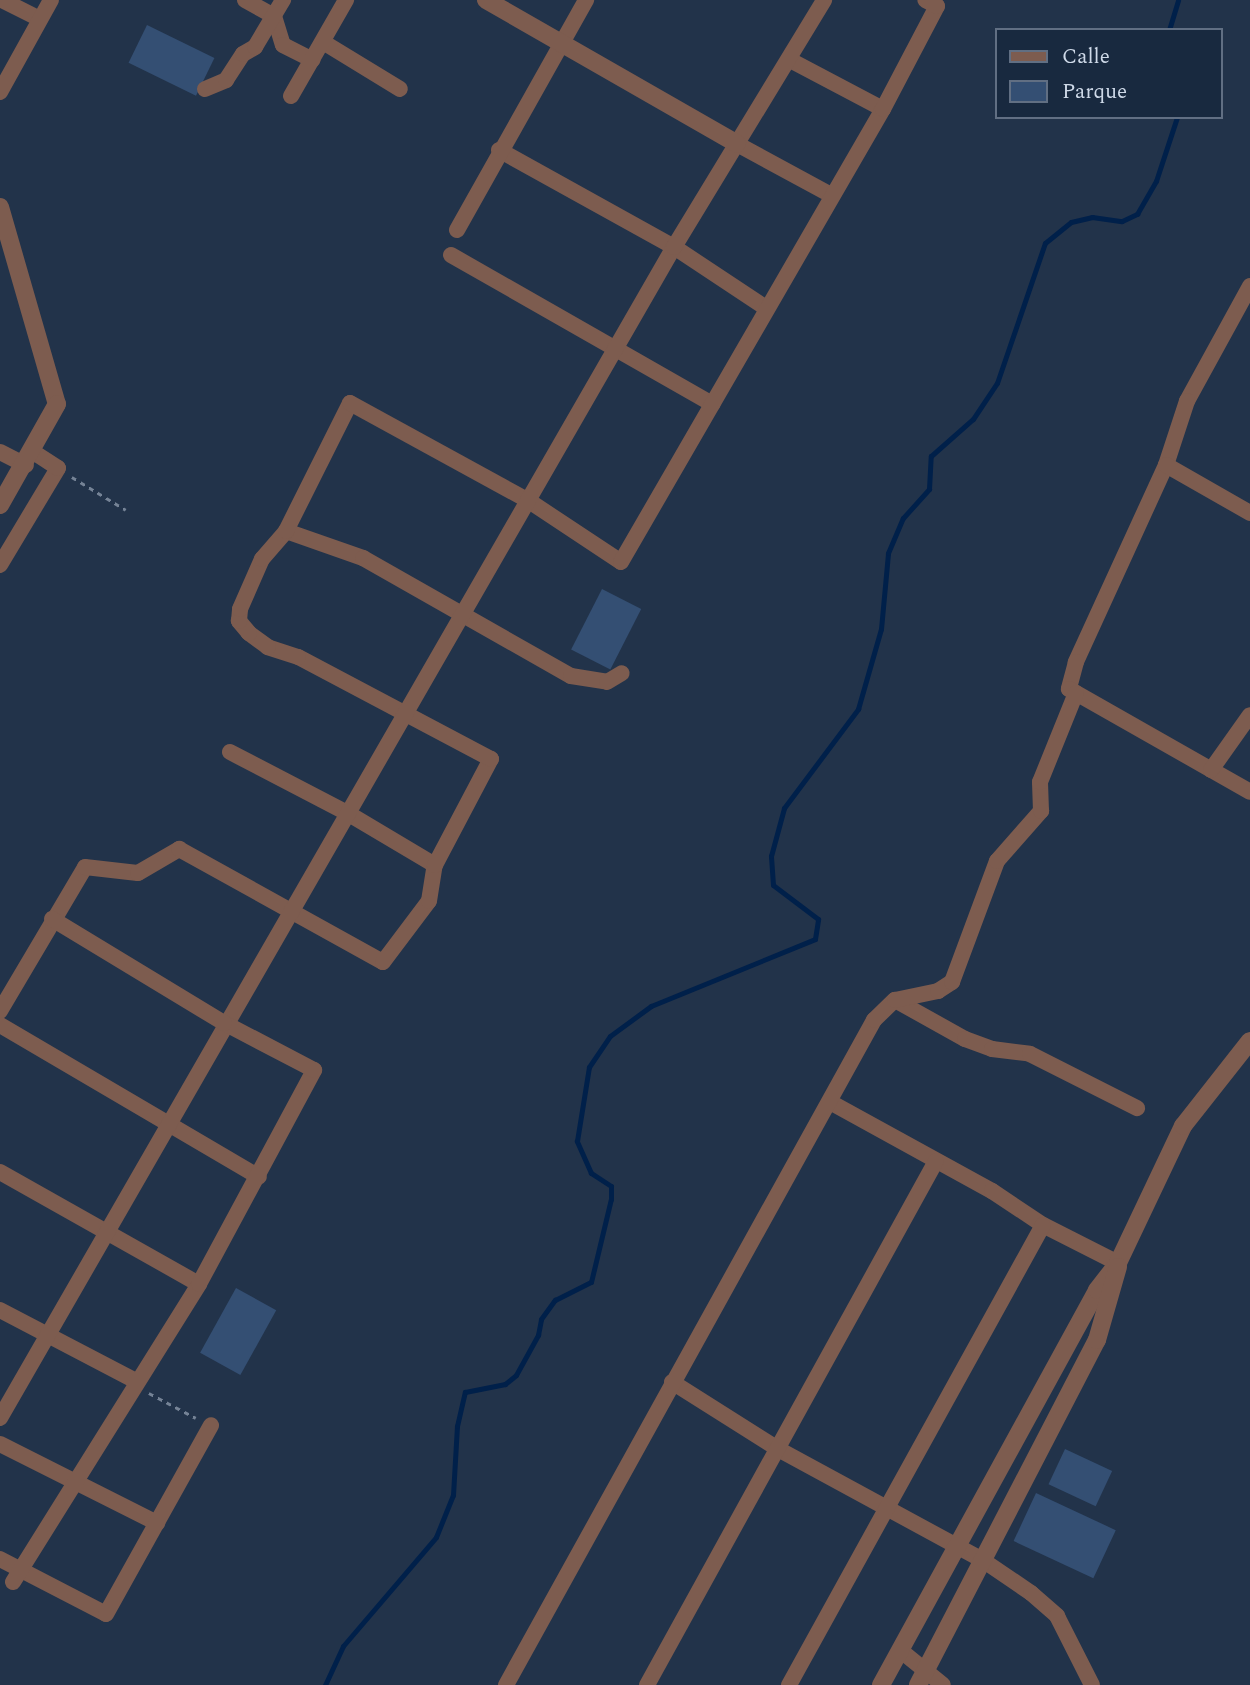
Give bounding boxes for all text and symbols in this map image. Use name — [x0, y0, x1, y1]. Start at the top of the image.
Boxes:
legend — [995, 28, 1222, 119]
text: Calle — [1062, 41, 1110, 73]
text: Parque — [1062, 76, 1127, 108]

